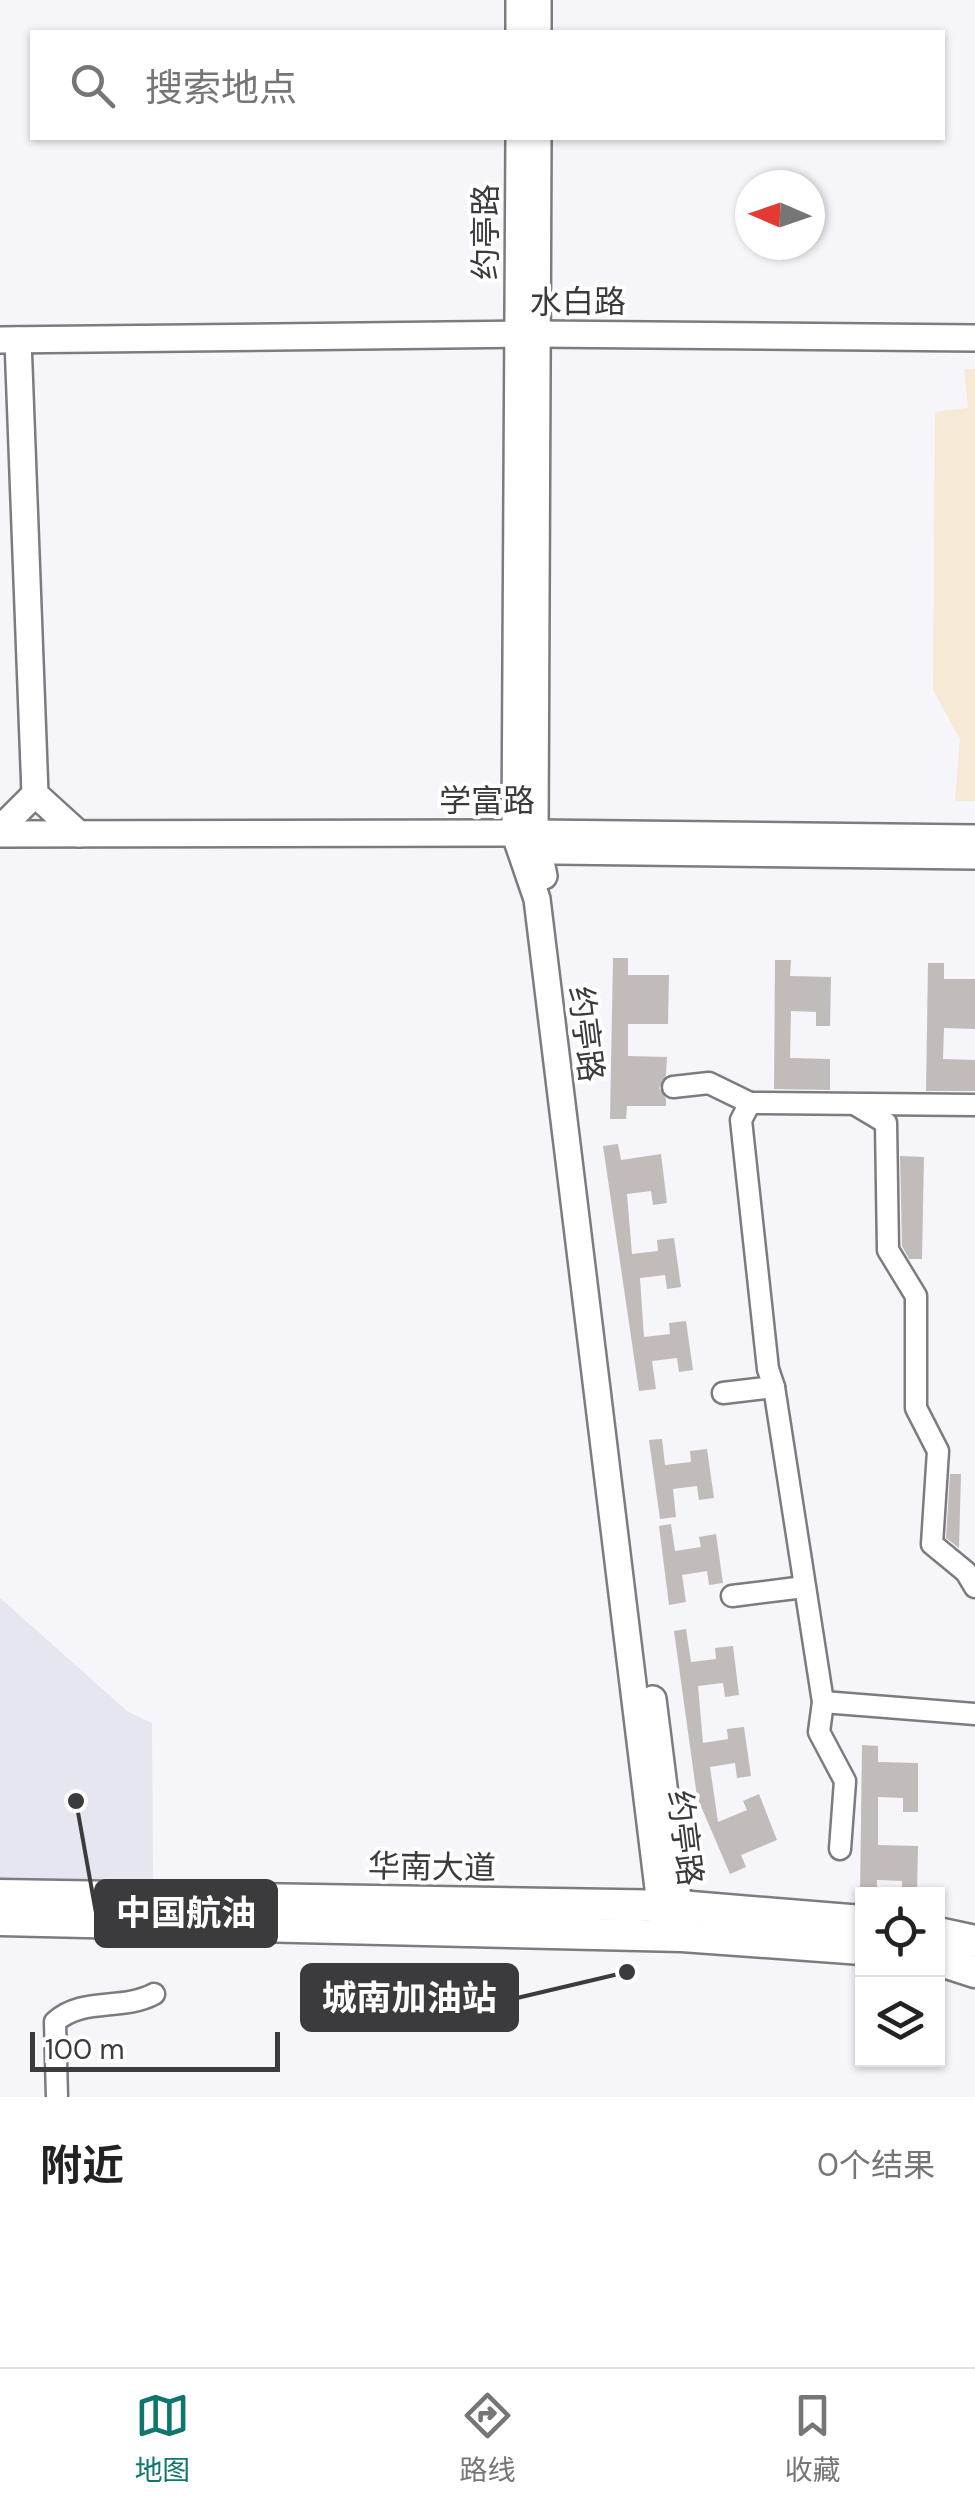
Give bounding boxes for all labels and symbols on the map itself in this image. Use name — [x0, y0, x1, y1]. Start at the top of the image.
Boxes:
north arrow — [735, 170, 825, 260]
street label: 约亭路 — [465, 184, 507, 280]
street label: 水白路 — [530, 281, 626, 323]
street label: 学富路 — [439, 780, 535, 822]
street label: 约亭路 — [559, 984, 613, 1084]
street label: 约亭路 — [658, 1788, 712, 1888]
street label: 华南大道 — [368, 1845, 496, 1889]
callout: 中国航油 — [96, 1881, 276, 1946]
text: 中国航油 — [116, 1890, 256, 1936]
callout: 城南加油站 — [302, 1965, 517, 2030]
text: 城南加油站 — [321, 1975, 497, 2021]
scale bar — [30, 2027, 280, 2072]

